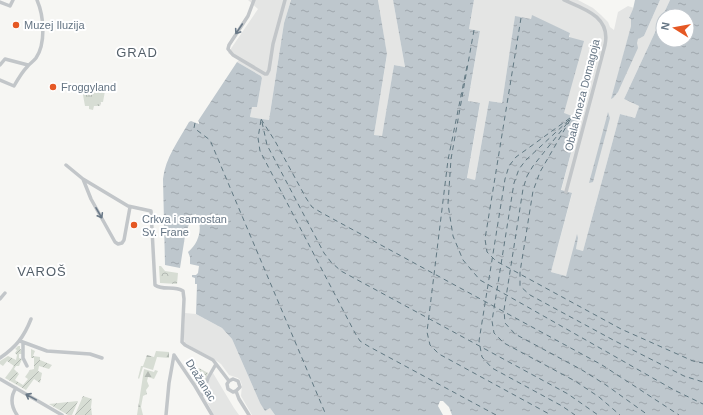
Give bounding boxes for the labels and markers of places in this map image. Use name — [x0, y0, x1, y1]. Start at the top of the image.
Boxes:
place label: Muzej Iluzija — [24, 19, 85, 31]
marker: Muzej Iluzija — [11, 20, 21, 30]
place label: Froggyland — [61, 81, 116, 93]
marker: Froggyland — [48, 82, 58, 92]
place label: Crkva i samostan Sv. Frane — [142, 213, 227, 238]
marker: Crkva i samostan Sv. Frane — [129, 220, 139, 230]

